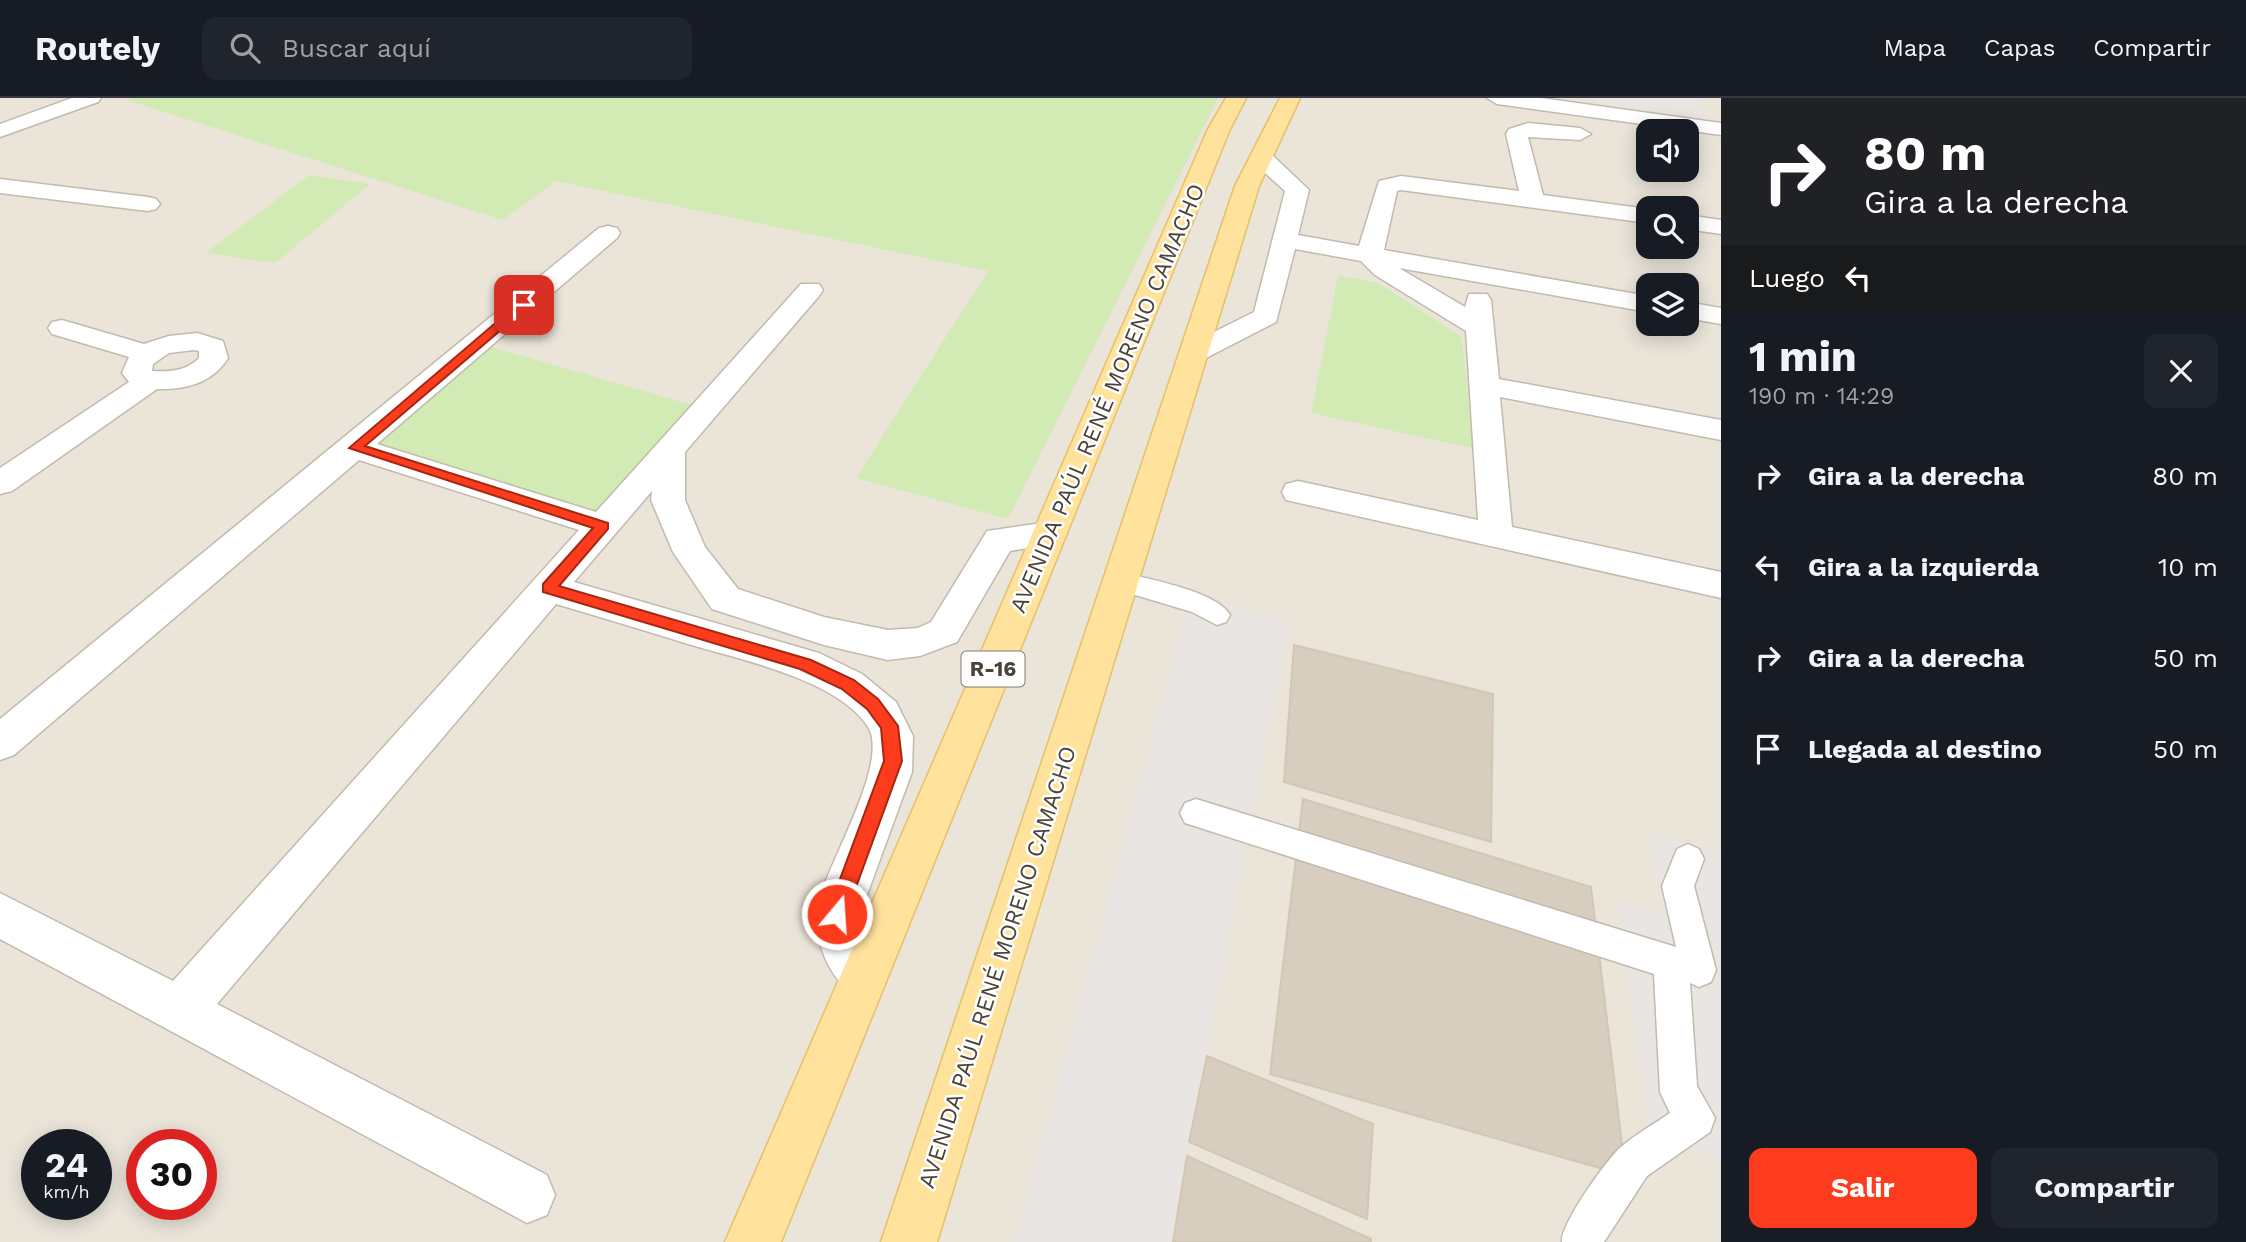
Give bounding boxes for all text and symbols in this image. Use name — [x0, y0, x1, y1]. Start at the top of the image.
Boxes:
search box — [202, 17, 692, 80]
text: Routely — [35, 29, 160, 68]
icon: search — [226, 29, 264, 67]
text: Buscar aquí — [282, 33, 431, 63]
text: Mapa — [1883, 34, 1946, 62]
text: Capas — [1984, 34, 2055, 62]
text: Compartir — [2093, 34, 2211, 62]
map controls — [1636, 119, 1699, 336]
button: sound — [1636, 119, 1699, 182]
text: 80 m — [1864, 124, 1986, 182]
icon: right — [1749, 126, 1840, 217]
street label: AVENIDA PAÚL RENÉ MORENO CAMACHO — [1005, 180, 1210, 617]
text: Gira a la derecha — [1864, 183, 2128, 221]
button: search — [1636, 196, 1699, 259]
icon: left — [1839, 259, 1877, 297]
text: Luego — [1749, 263, 1825, 293]
button: layers — [1636, 273, 1699, 336]
pin — [494, 275, 554, 335]
icon: arrive — [505, 286, 543, 324]
text: 1 min — [1749, 332, 1857, 381]
button: close — [2144, 334, 2218, 408]
text: 190 m · 14:29 — [1749, 383, 1894, 410]
icon: right — [1749, 457, 1787, 495]
text: Gira a la derecha — [1808, 461, 2024, 491]
text: 80 m — [2152, 461, 2218, 491]
icon: left — [1749, 548, 1787, 586]
text: Gira a la izquierda — [1808, 552, 2039, 582]
text: 10 m — [2158, 552, 2218, 582]
icon: right — [1749, 639, 1787, 677]
text: Gira a la derecha — [1808, 643, 2024, 673]
text: 50 m — [2153, 643, 2218, 673]
road number: R-16 — [962, 652, 1024, 686]
icon: arrive — [1749, 730, 1787, 768]
text: Llegada al destino — [1808, 734, 2042, 764]
text: 50 m — [2153, 734, 2218, 764]
street label: AVENIDA PAÚL RENÉ MORENO CAMACHO — [913, 743, 1082, 1192]
position arrow — [800, 877, 874, 951]
speed limit sign: 30 — [126, 1129, 217, 1220]
text: 24 — [45, 1144, 88, 1186]
button: Salir — [1749, 1148, 1977, 1228]
button: Compartir — [1991, 1148, 2218, 1228]
text: km/h — [43, 1181, 90, 1202]

